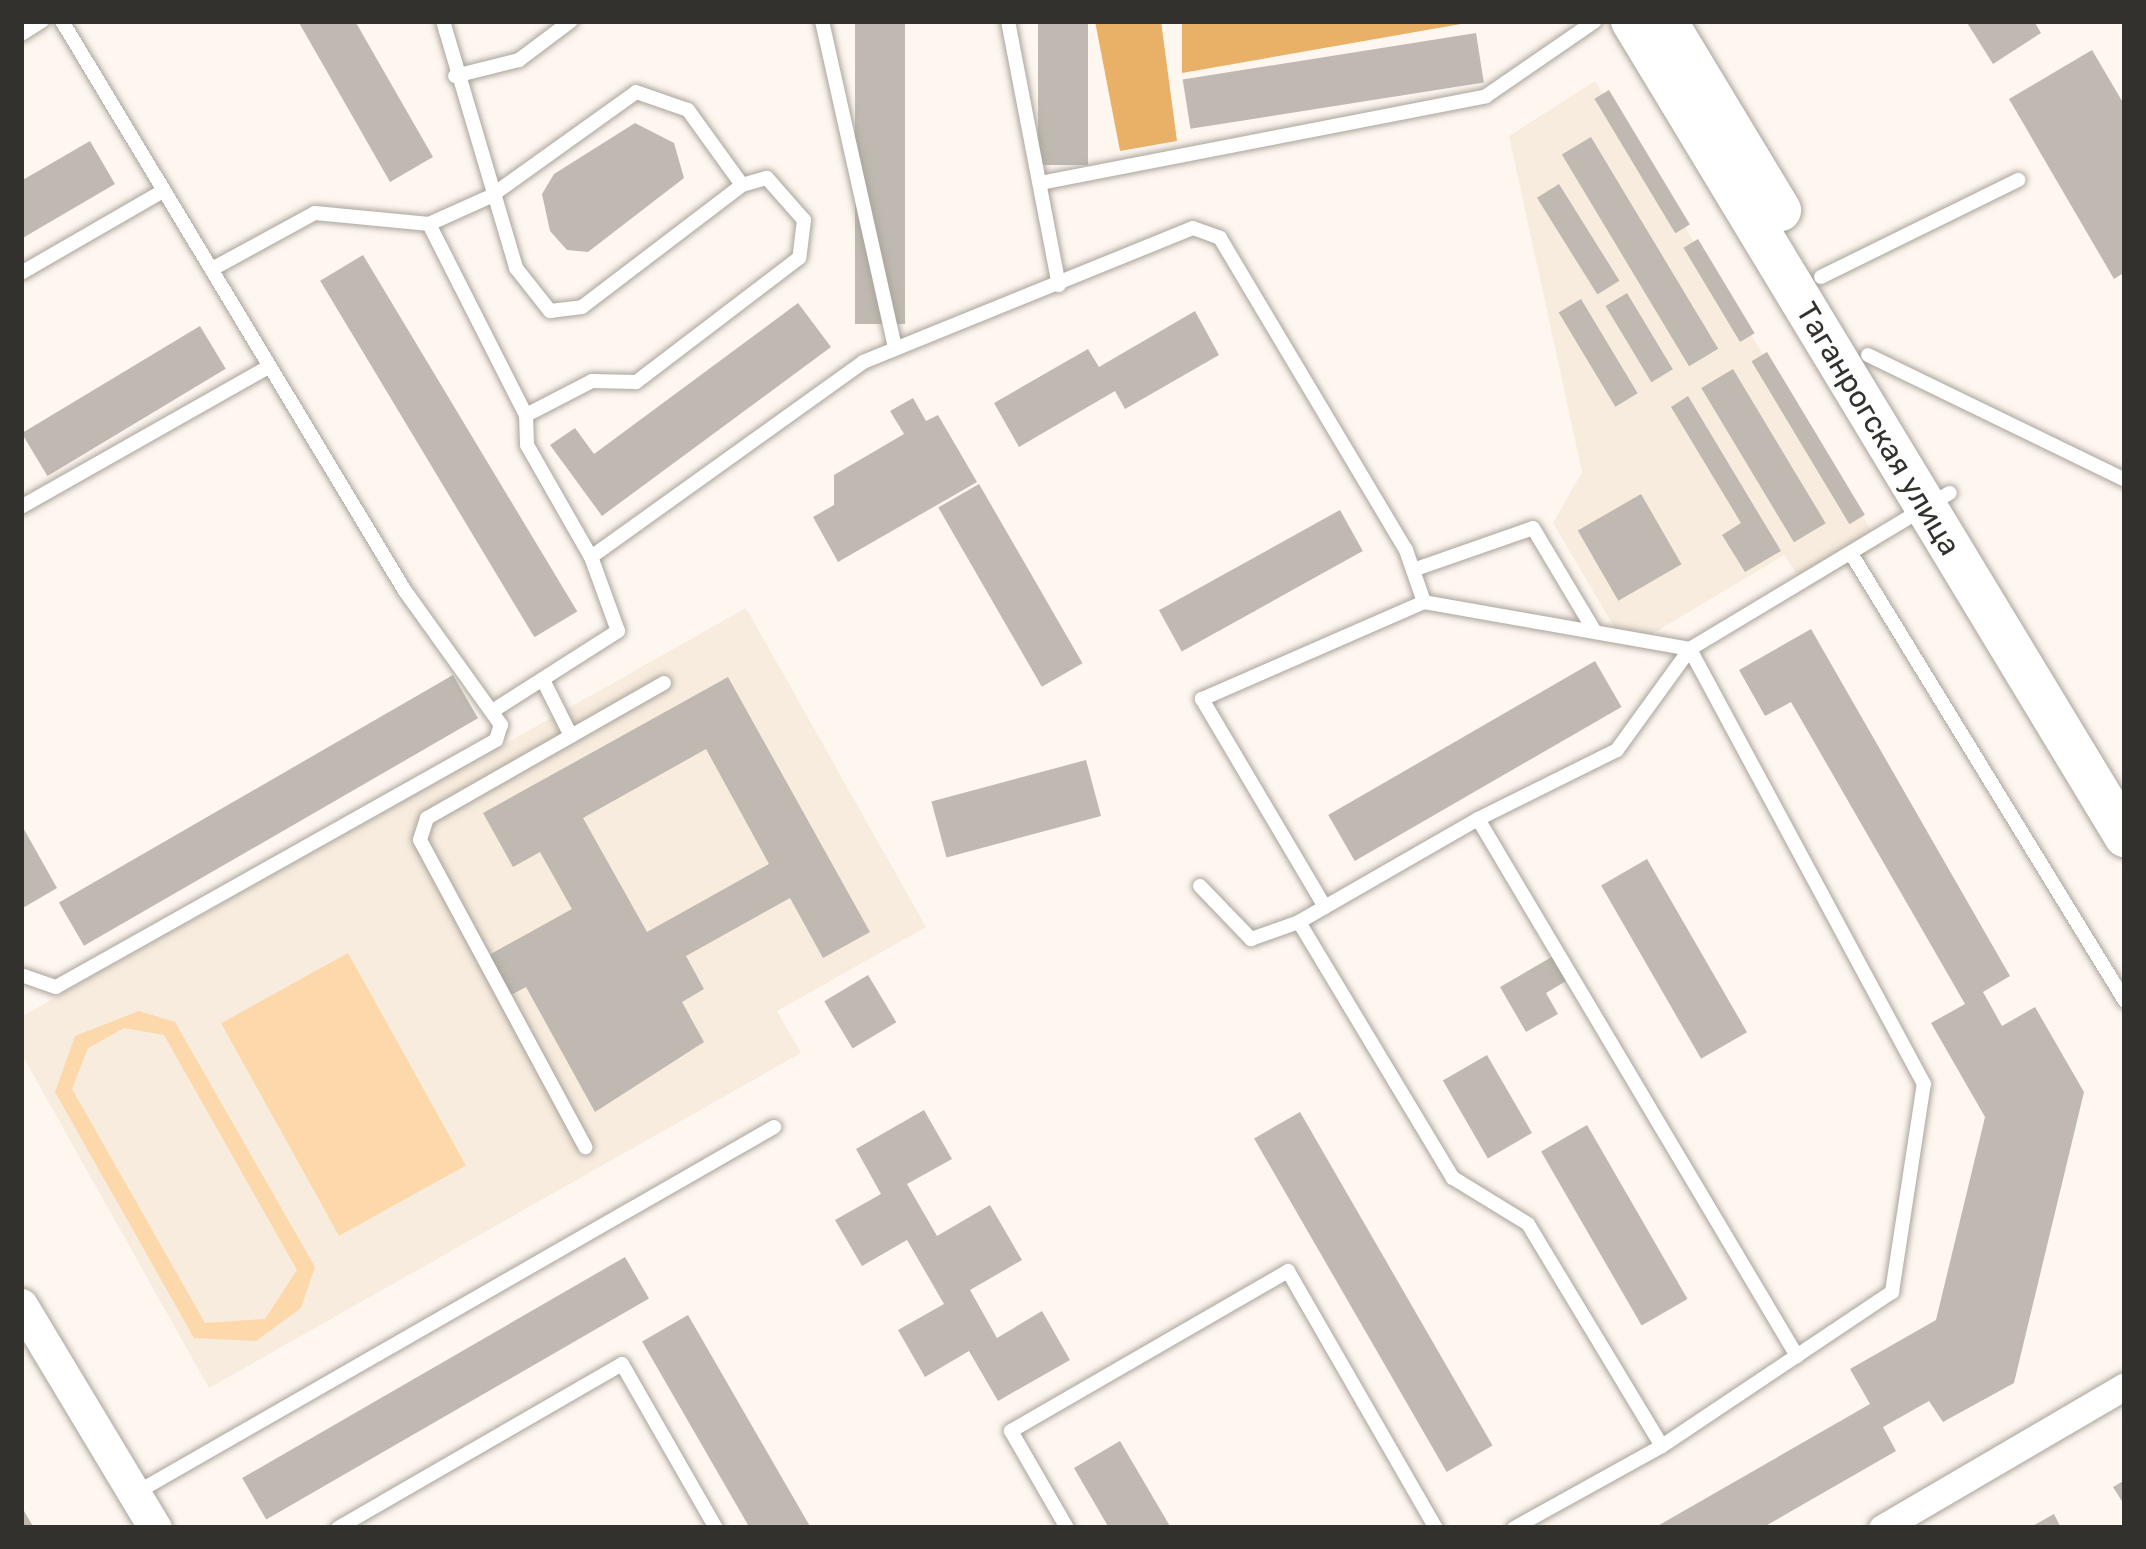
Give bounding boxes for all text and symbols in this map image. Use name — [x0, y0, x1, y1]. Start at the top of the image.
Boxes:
street label: Таганрогская улица — [1788, 296, 1968, 562]

